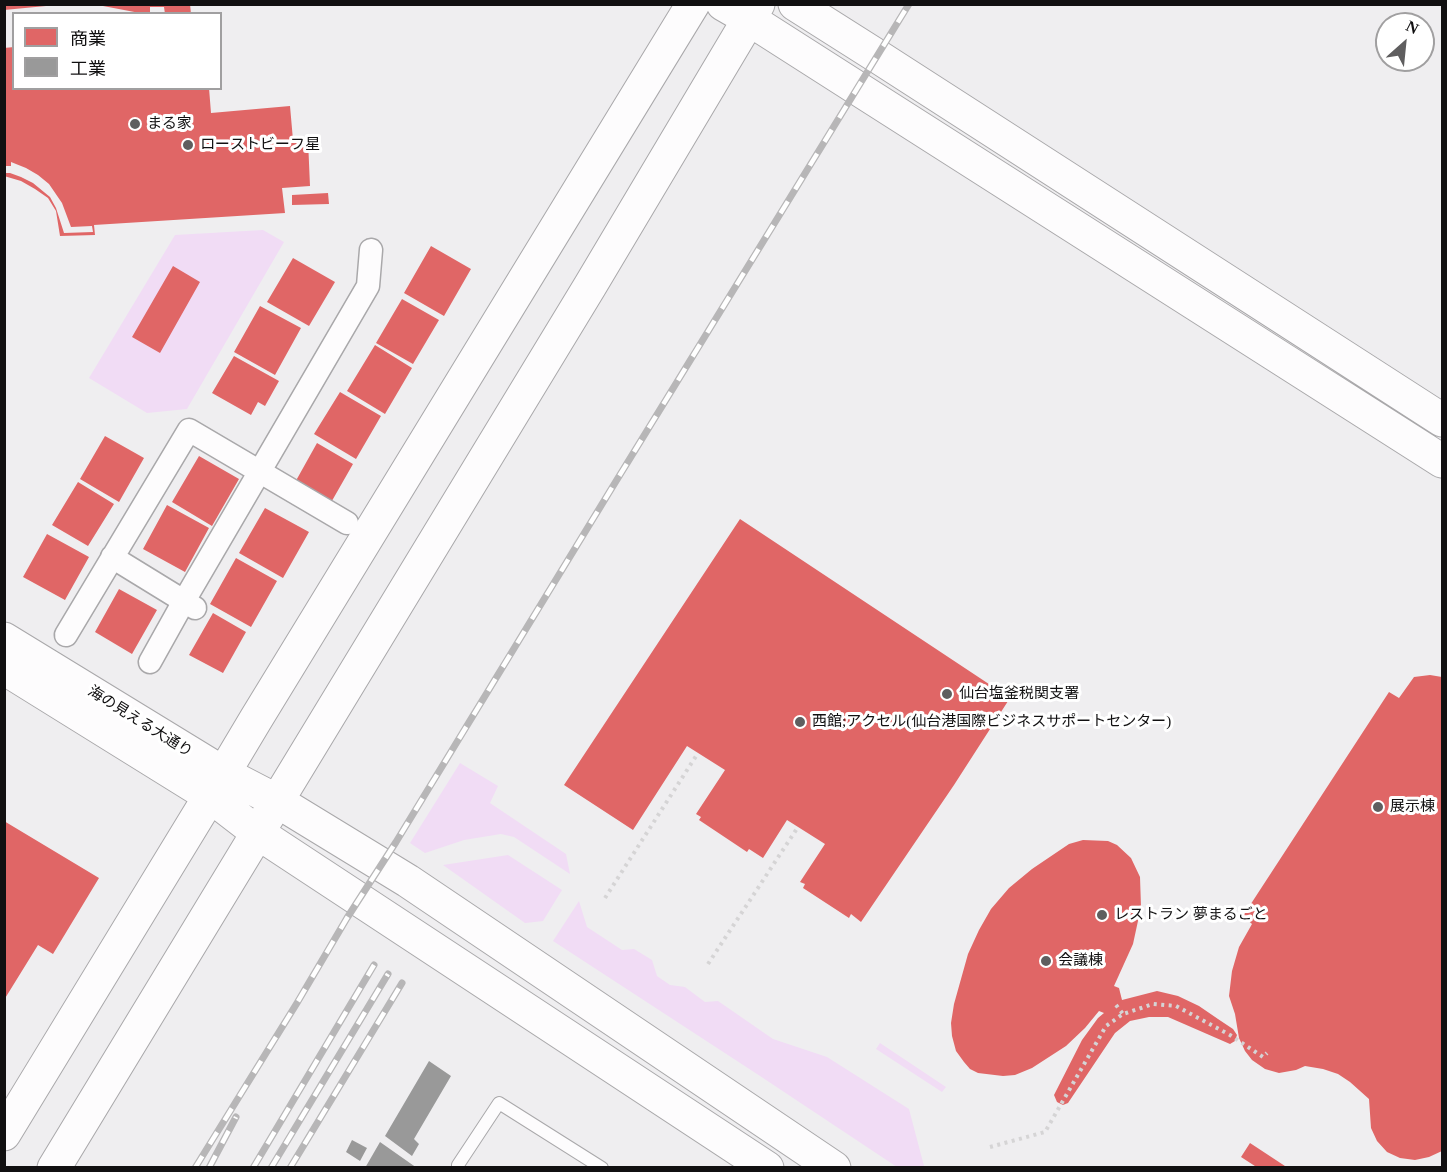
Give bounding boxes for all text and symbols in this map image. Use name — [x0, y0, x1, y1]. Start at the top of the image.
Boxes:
legend — [12, 12, 222, 90]
north arrow — [1375, 12, 1435, 72]
text: N — [1403, 17, 1422, 37]
text: 商業 — [70, 29, 106, 49]
text: 工業 — [70, 59, 106, 79]
place label: まる家 — [147, 115, 192, 133]
marker: まる家 — [128, 117, 142, 131]
place label: ローストビーフ星 — [200, 136, 320, 154]
marker: ローストビーフ星 — [181, 138, 195, 152]
street label: 海の見える大通り — [84, 683, 196, 761]
place label: 仙台塩釜税関支署 — [959, 685, 1079, 703]
marker: 仙台塩釜税関支署 — [940, 687, 954, 701]
place label: 西館;アクセル(仙台港国際ビジネスサポートセンター) — [812, 713, 1171, 731]
marker: 西館;アクセル(仙台港国際ビジネスサポートセンター) — [793, 715, 807, 729]
place label: 展示棟 — [1390, 798, 1435, 816]
marker: 展示棟 — [1371, 800, 1385, 814]
place label: レストラン 夢まるごと — [1114, 906, 1268, 924]
marker: レストラン 夢まるごと — [1095, 908, 1109, 922]
place label: 会議棟 — [1058, 952, 1103, 970]
marker: 会議棟 — [1039, 954, 1053, 968]

